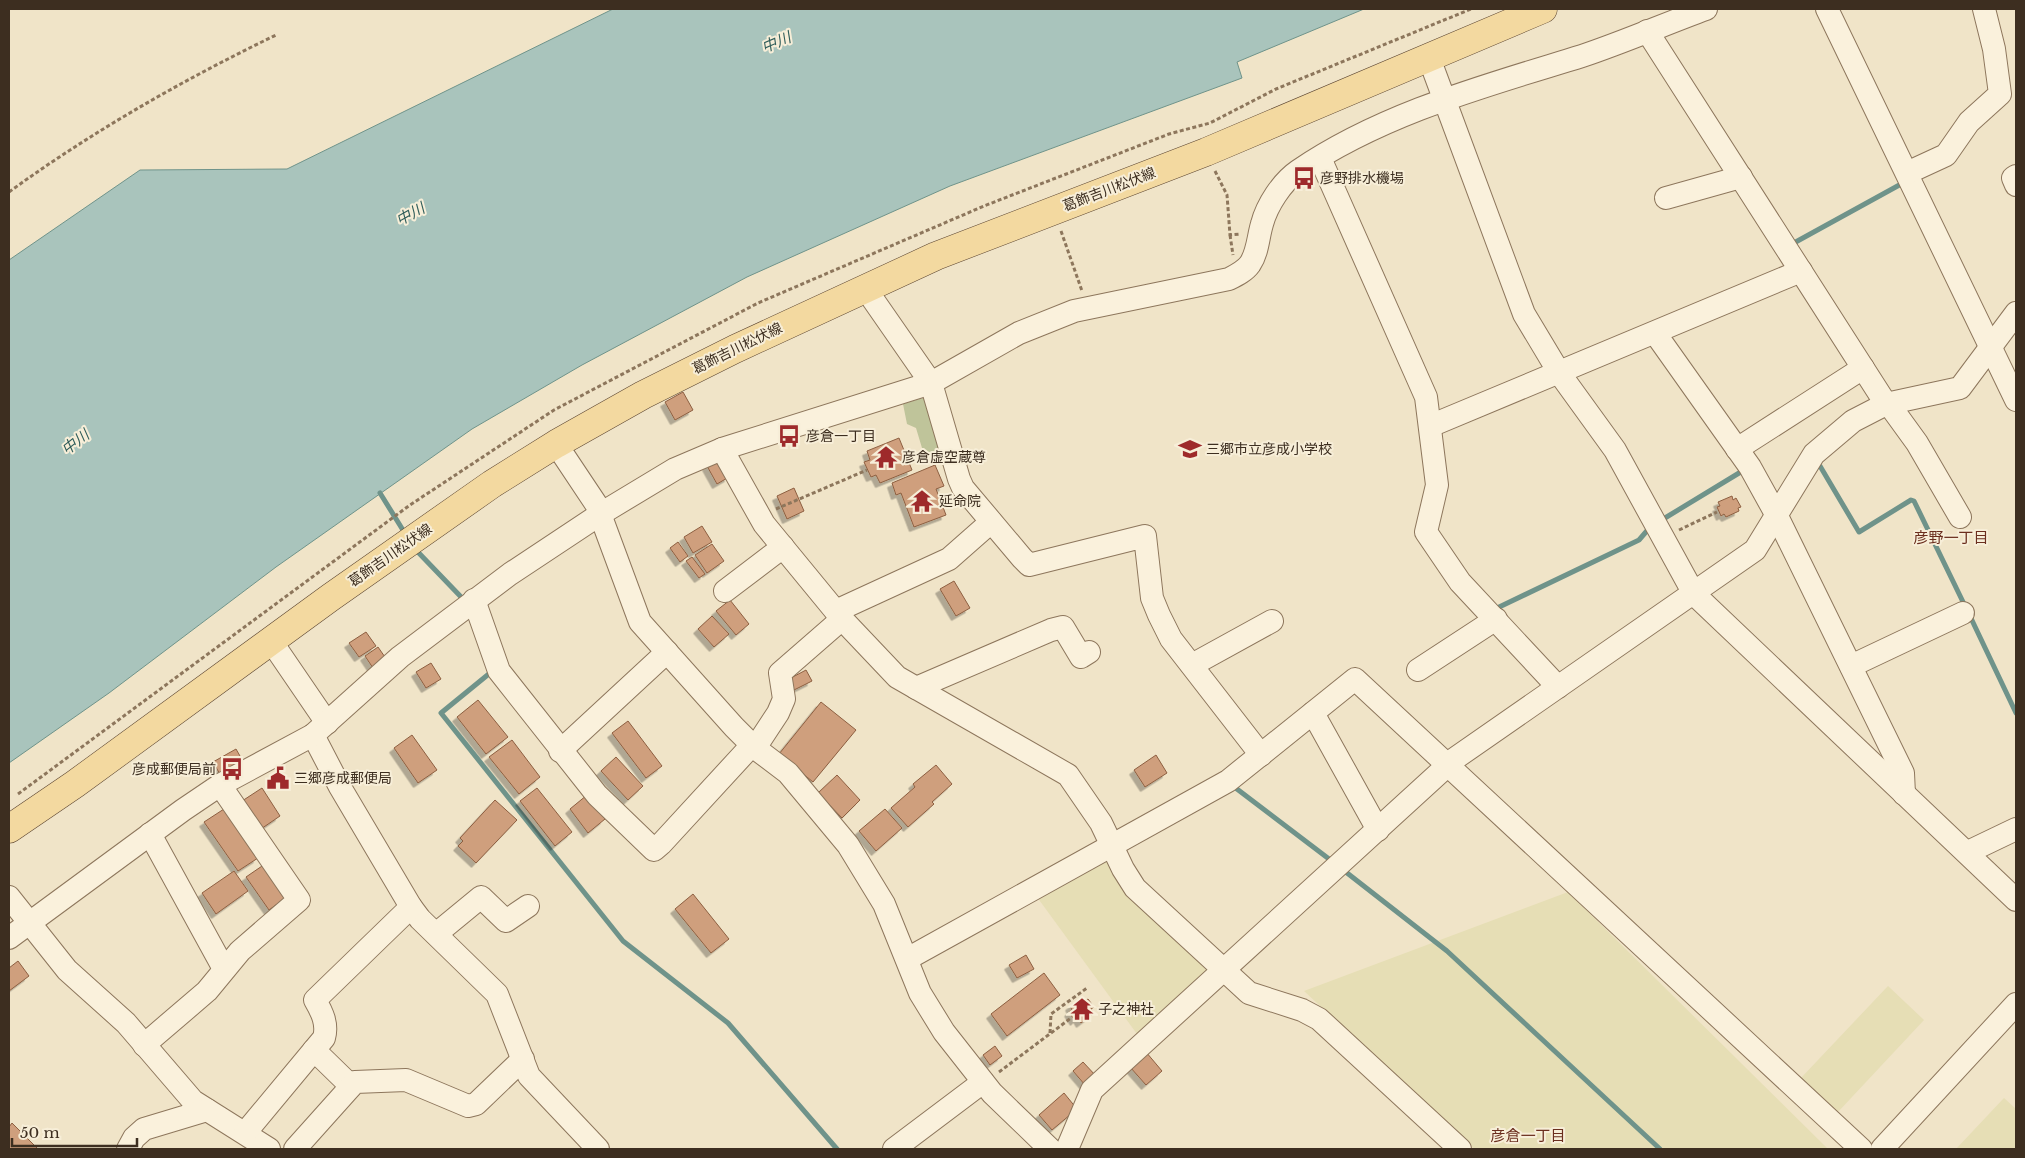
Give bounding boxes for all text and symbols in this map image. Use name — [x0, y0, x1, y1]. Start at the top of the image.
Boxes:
water label: 中川 — [758, 27, 795, 57]
street label: 葛飾吉川松伏線 — [1060, 163, 1158, 215]
bus stop icon: 彦野排水機場 — [1291, 165, 1317, 191]
place label: 彦野排水機場 — [1320, 169, 1404, 187]
water label: 中川 — [392, 197, 429, 230]
street label: 葛飾吉川松伏線 — [689, 318, 785, 378]
bus stop icon: 彦倉一丁目 — [776, 423, 802, 449]
water label: 中川 — [57, 424, 94, 459]
place label: 彦倉一丁目 — [806, 427, 876, 445]
school or university icon: 三郷市立彦成小学校 — [1177, 436, 1203, 462]
place label: 三郷市立彦成小学校 — [1206, 440, 1332, 458]
temple icon: 彦倉虚空蔵尊 — [873, 444, 899, 470]
place label: 彦倉虚空蔵尊 — [902, 448, 986, 466]
temple icon: 延命院 — [909, 488, 935, 514]
place label: 延命院 — [939, 492, 981, 510]
street label: 葛飾吉川松伏線 — [345, 520, 435, 590]
district label: 彦野一丁目 — [1913, 528, 1989, 547]
bus stop icon: 彦成郵便局前 — [219, 756, 245, 782]
place label: 彦成郵便局前 — [132, 760, 216, 778]
public building icon: 三郷彦成郵便局 — [265, 765, 291, 791]
place label: 三郷彦成郵便局 — [294, 769, 392, 787]
temple icon: 子之神社 — [1069, 996, 1095, 1022]
place label: 子之神社 — [1098, 1000, 1154, 1018]
scale bar — [12, 1116, 138, 1148]
text: 50 m — [20, 1123, 60, 1142]
district label: 彦倉一丁目 — [1490, 1126, 1566, 1145]

